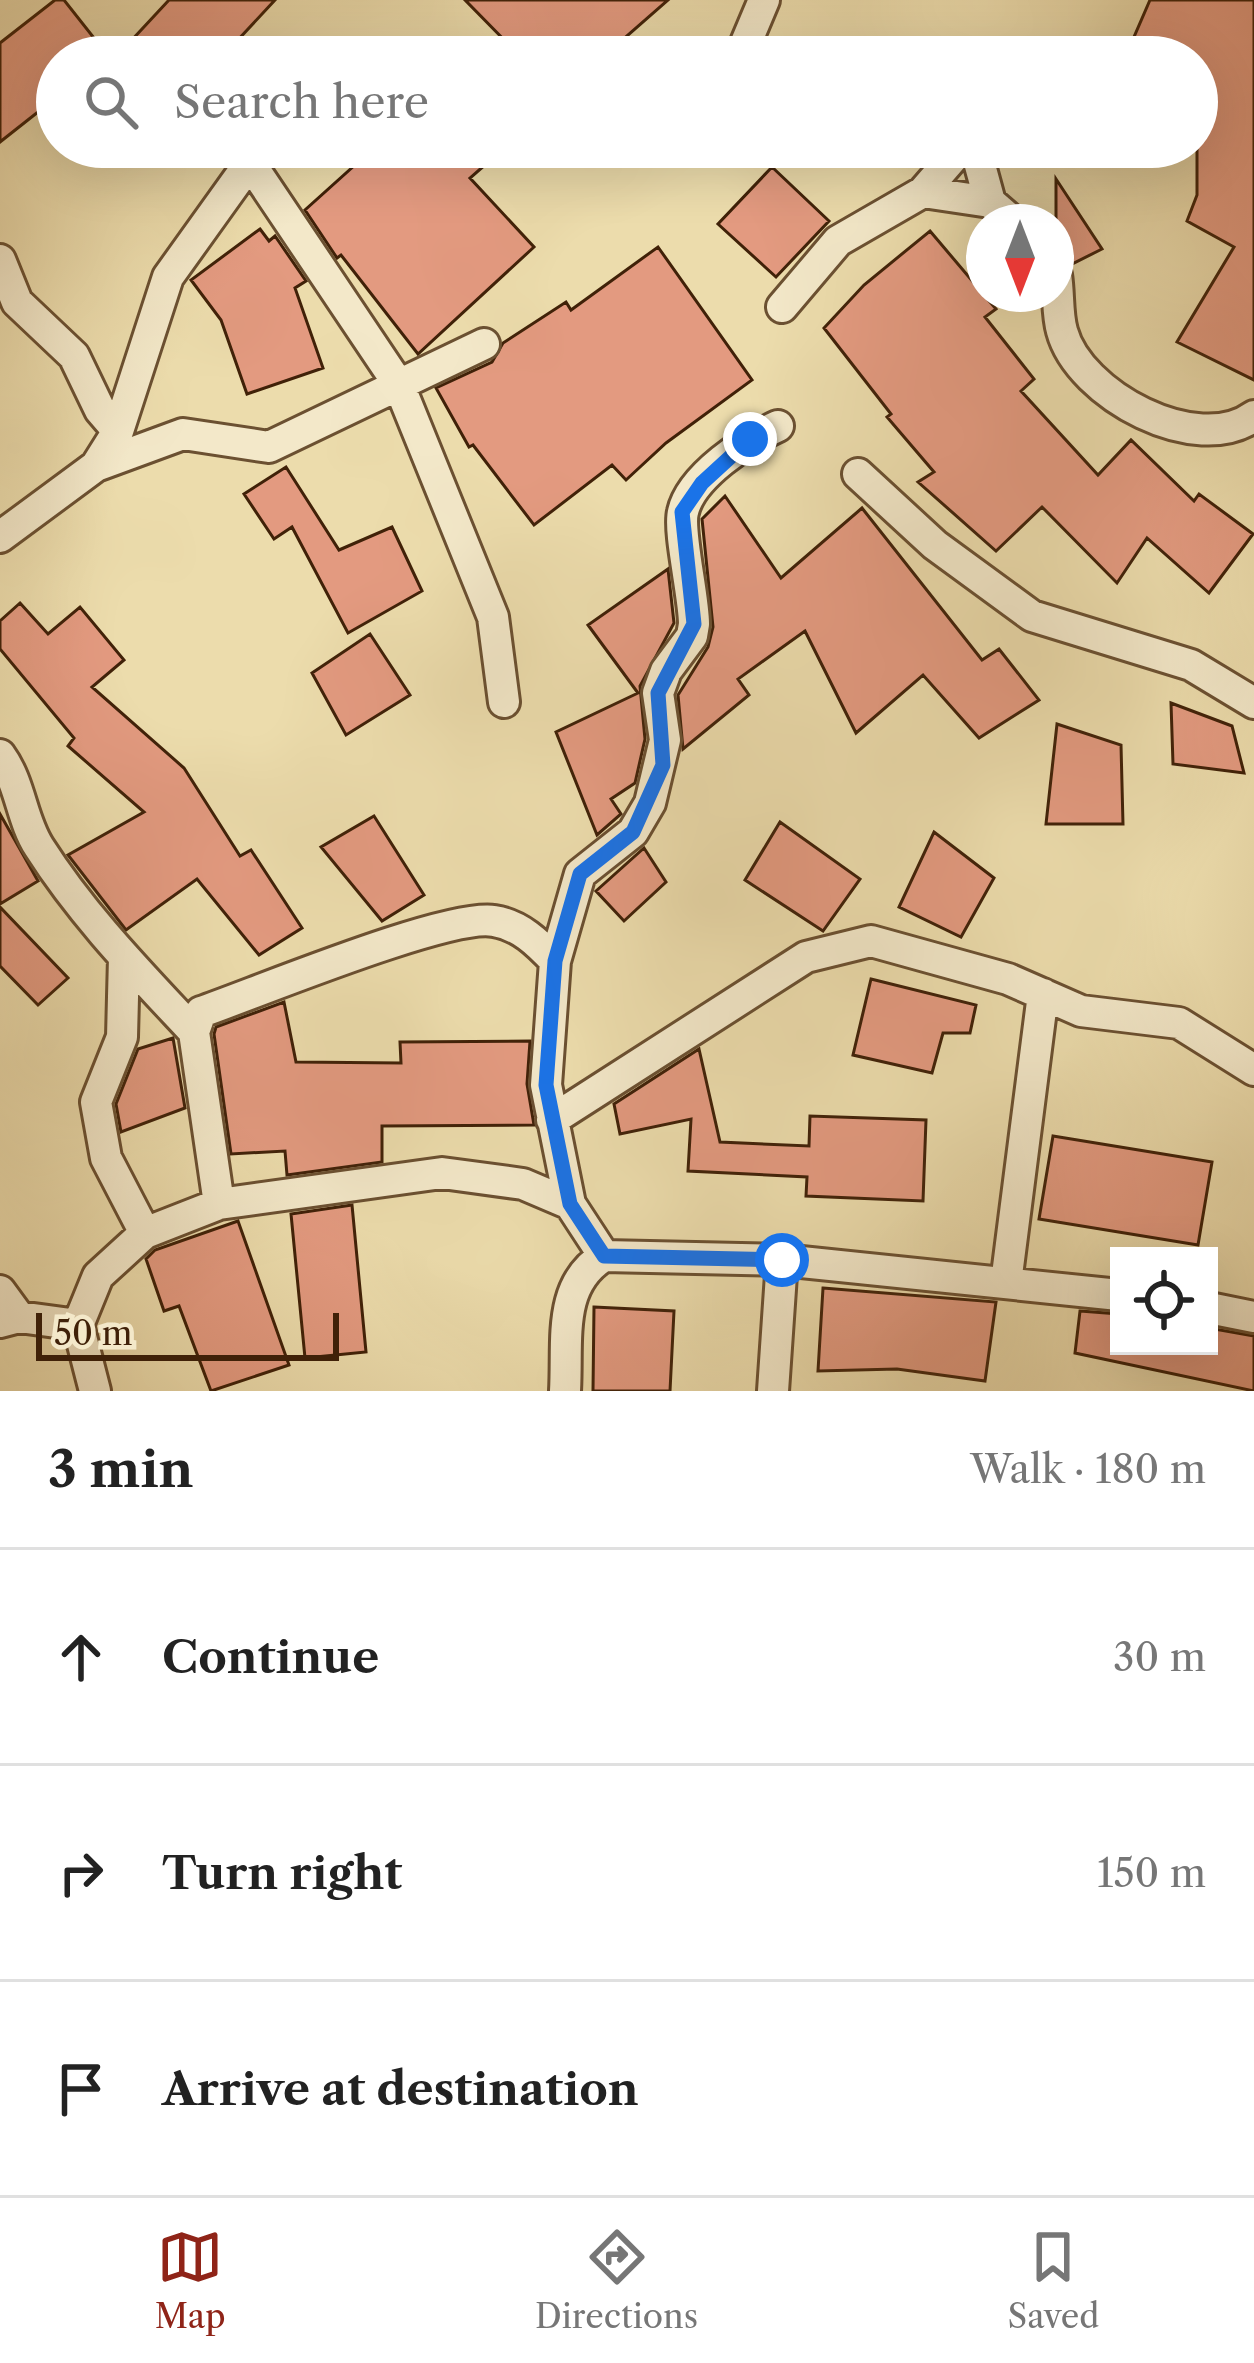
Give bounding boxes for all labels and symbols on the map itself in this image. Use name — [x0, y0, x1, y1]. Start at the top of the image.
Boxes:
north arrow — [966, 204, 1074, 312]
route end — [723, 412, 777, 466]
route start — [755, 1233, 809, 1287]
scale bar — [36, 1307, 339, 1360]

